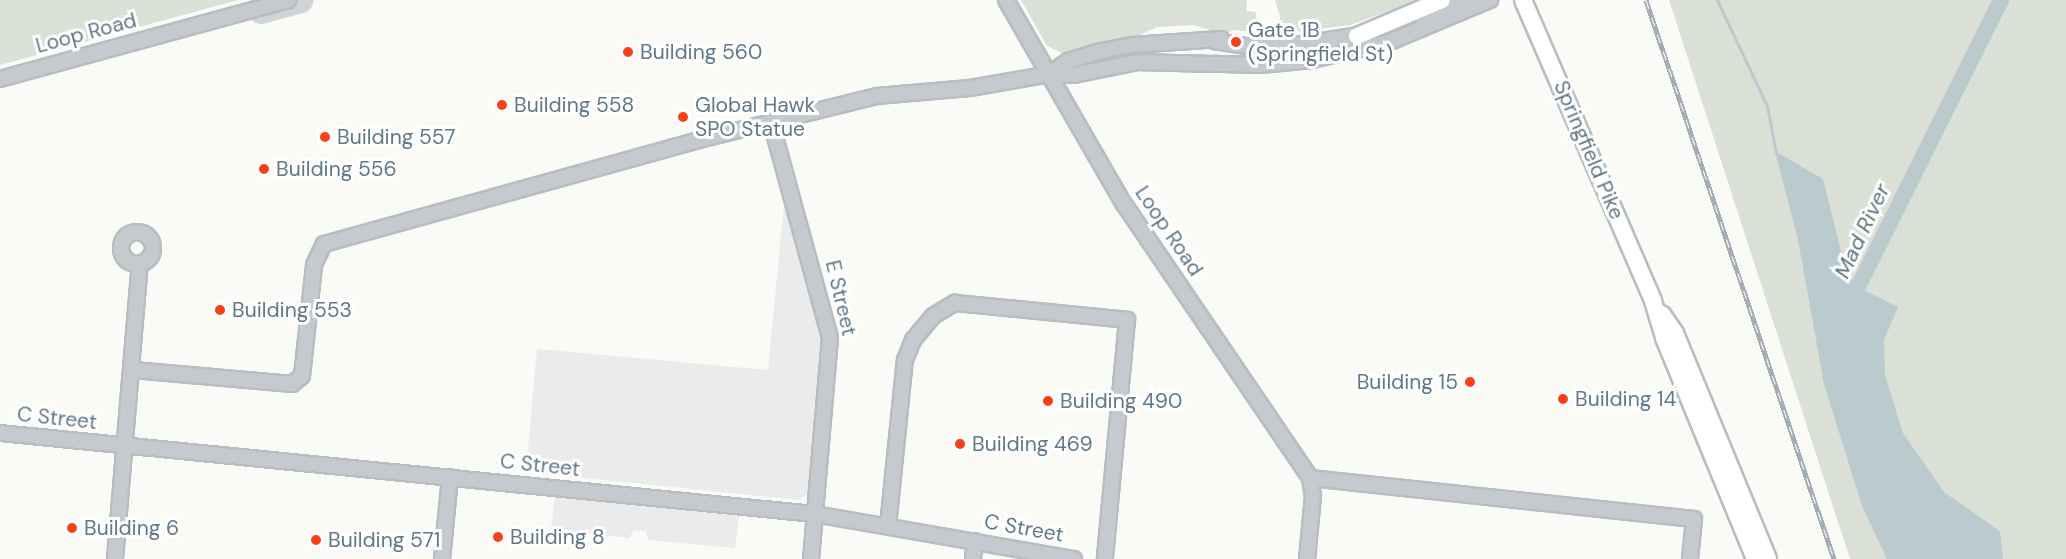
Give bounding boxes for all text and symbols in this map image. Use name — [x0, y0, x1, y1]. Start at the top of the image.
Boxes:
street label: Loop Road — [33, 7, 139, 59]
place label: Gate 1B (Springfield St) — [1248, 17, 1393, 67]
marker: Gate 1B (Springfield St) — [1229, 35, 1243, 49]
place label: Building 560 — [640, 39, 762, 65]
marker: Building 560 — [621, 45, 635, 59]
street label: Springfield Pike — [1548, 77, 1630, 223]
place label: Building 558 — [514, 92, 634, 118]
place label: Global Hawk SPO Statue — [695, 92, 815, 142]
marker: Building 558 — [495, 98, 509, 112]
marker: Global Hawk SPO Statue — [676, 110, 690, 124]
place label: Building 557 — [337, 124, 455, 150]
marker: Building 557 — [318, 130, 332, 144]
place label: Building 556 — [276, 156, 397, 182]
marker: Building 556 — [257, 162, 271, 176]
water label: Mad River — [1829, 180, 1895, 282]
street label: Loop Road — [1130, 181, 1208, 281]
street label: E Street — [820, 258, 862, 338]
place label: Building 553 — [232, 297, 352, 323]
marker: Building 553 — [213, 303, 227, 317]
place label: Building 15 — [1357, 369, 1458, 395]
marker: Building 15 — [1463, 375, 1477, 389]
place label: Building 14 — [1575, 386, 1676, 412]
place label: Building 490 — [1060, 388, 1182, 414]
marker: Building 14 — [1556, 392, 1570, 406]
marker: Building 490 — [1041, 394, 1055, 408]
street label: C Street — [16, 401, 98, 435]
place label: Building 469 — [972, 431, 1093, 457]
marker: Building 469 — [953, 437, 967, 451]
street label: C Street — [499, 448, 581, 482]
street label: C Street — [982, 509, 1066, 547]
place label: Building 6 — [84, 515, 179, 541]
marker: Building 6 — [65, 521, 79, 535]
place label: Building 8 — [510, 524, 605, 550]
place label: Building 571 — [328, 527, 440, 553]
marker: Building 8 — [491, 530, 505, 544]
marker: Building 571 — [309, 533, 323, 547]

